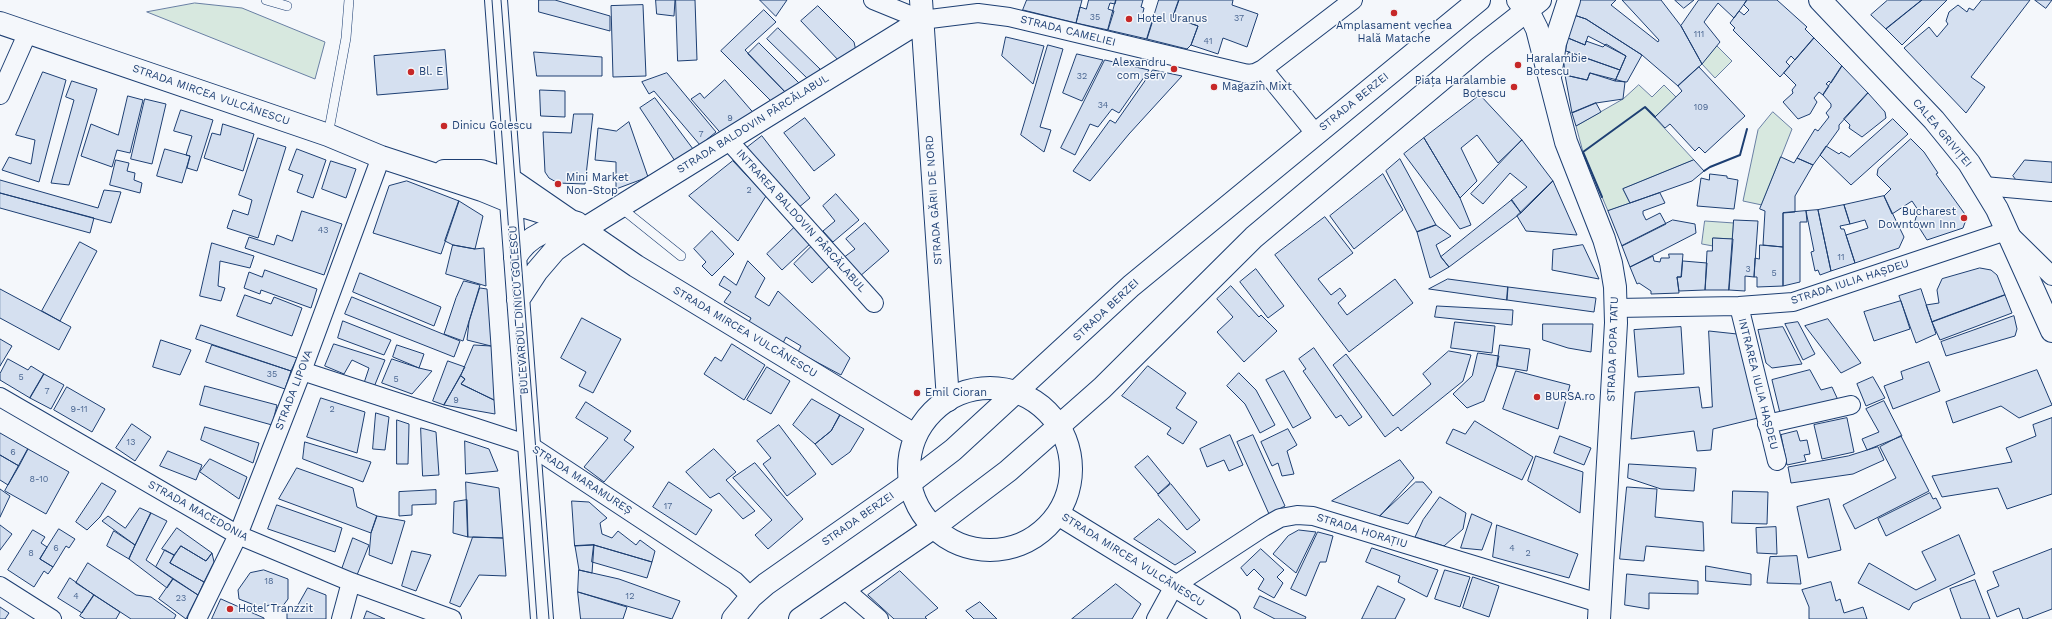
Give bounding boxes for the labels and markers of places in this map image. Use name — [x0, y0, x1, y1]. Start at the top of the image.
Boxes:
marker: Amplasament vechea Hală Matache — [1389, 8, 1399, 18]
place label: Hotel Uranus — [1137, 12, 1207, 26]
marker: Hotel Uranus — [1124, 14, 1134, 24]
place label: Amplasament vechea Hală Matache — [1336, 19, 1452, 45]
place label: Haralambie Botescu — [1526, 52, 1587, 78]
place label: Alexandru com serv — [1112, 56, 1166, 82]
marker: Haralambie Botescu — [1513, 60, 1523, 70]
marker: Alexandru com serv — [1169, 64, 1179, 74]
place label: Bl. E — [419, 65, 443, 79]
marker: Bl. E — [406, 67, 416, 77]
place label: Piața Haralambie Botescu — [1415, 74, 1506, 100]
place label: Magazin Mixt — [1222, 80, 1292, 94]
marker: Magazin Mixt — [1209, 82, 1219, 92]
marker: Piața Haralambie Botescu — [1509, 82, 1519, 92]
place label: Dinicu Golescu — [452, 119, 532, 133]
marker: Dinicu Golescu — [439, 121, 449, 131]
place label: Mini Market Non-Stop — [566, 171, 629, 197]
marker: Mini Market Non-Stop — [553, 179, 563, 189]
place label: Bucharest Downtown Inn — [1878, 205, 1956, 231]
marker: Bucharest Downtown Inn — [1959, 213, 1969, 223]
place label: Emil Cioran — [925, 386, 987, 400]
marker: Emil Cioran — [912, 388, 922, 398]
place label: BURSA.ro — [1545, 390, 1595, 404]
marker: BURSA.ro — [1532, 392, 1542, 402]
place label: Hotel Tranzzit — [238, 602, 313, 616]
marker: Hotel Tranzzit — [225, 604, 235, 614]

